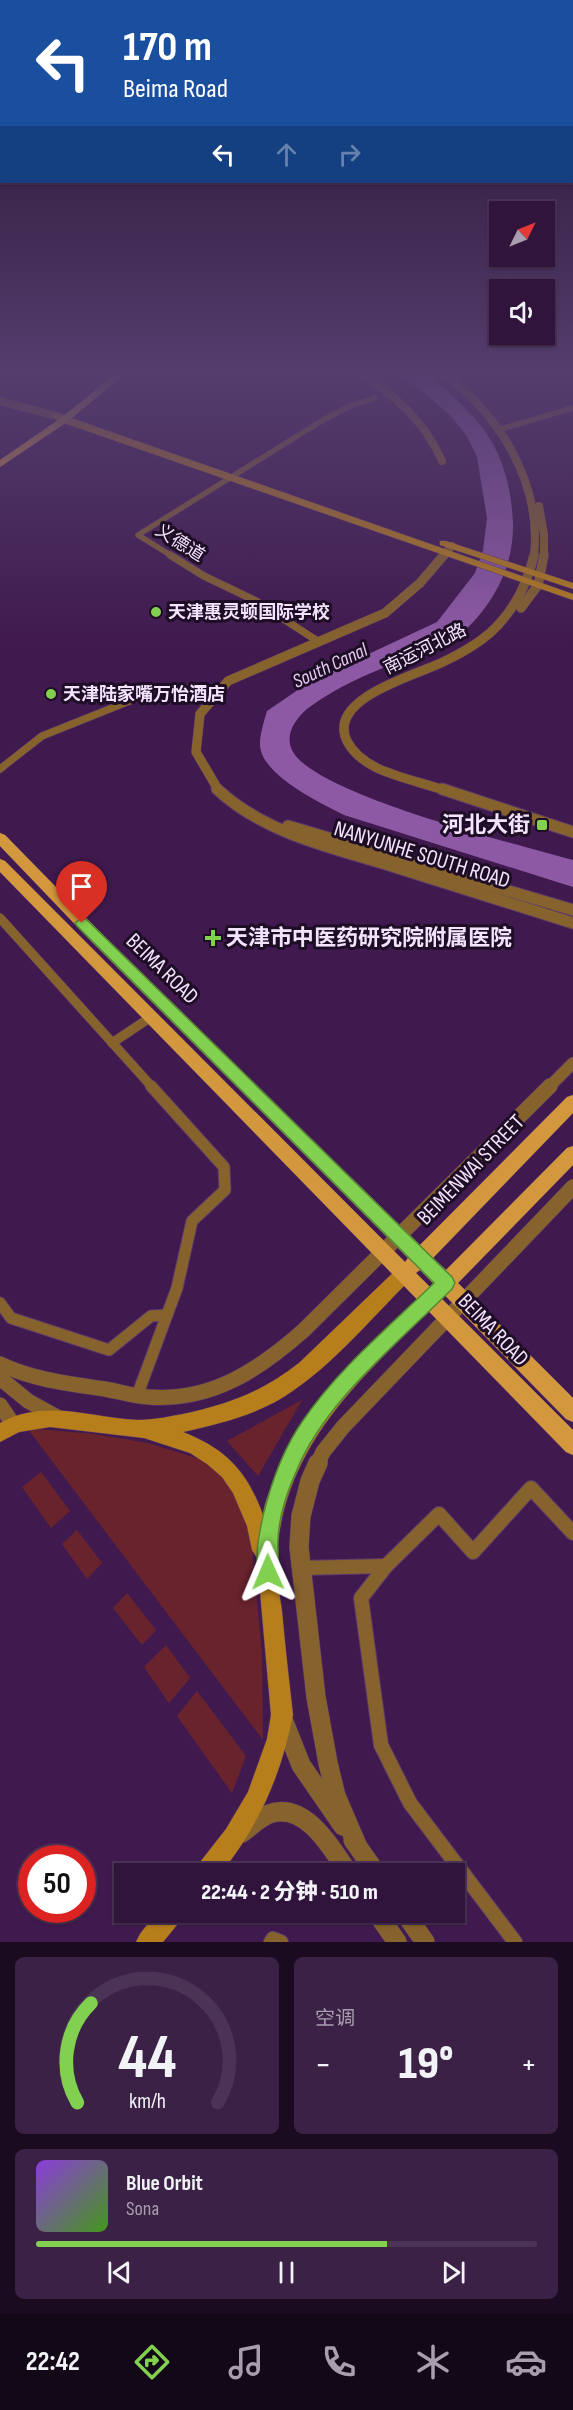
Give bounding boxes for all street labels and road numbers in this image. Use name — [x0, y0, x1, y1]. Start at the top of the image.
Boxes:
street label: 义德道 — [152, 520, 208, 566]
street label: 南运河北路 — [380, 619, 470, 679]
street label: NANYUNHE SOUTH ROAD — [331, 815, 513, 895]
street label: BEIMA ROAD — [120, 928, 204, 1010]
street label: BEIMENWAI STREET — [412, 1109, 531, 1231]
street label: BEIMA ROAD — [452, 1288, 534, 1372]

